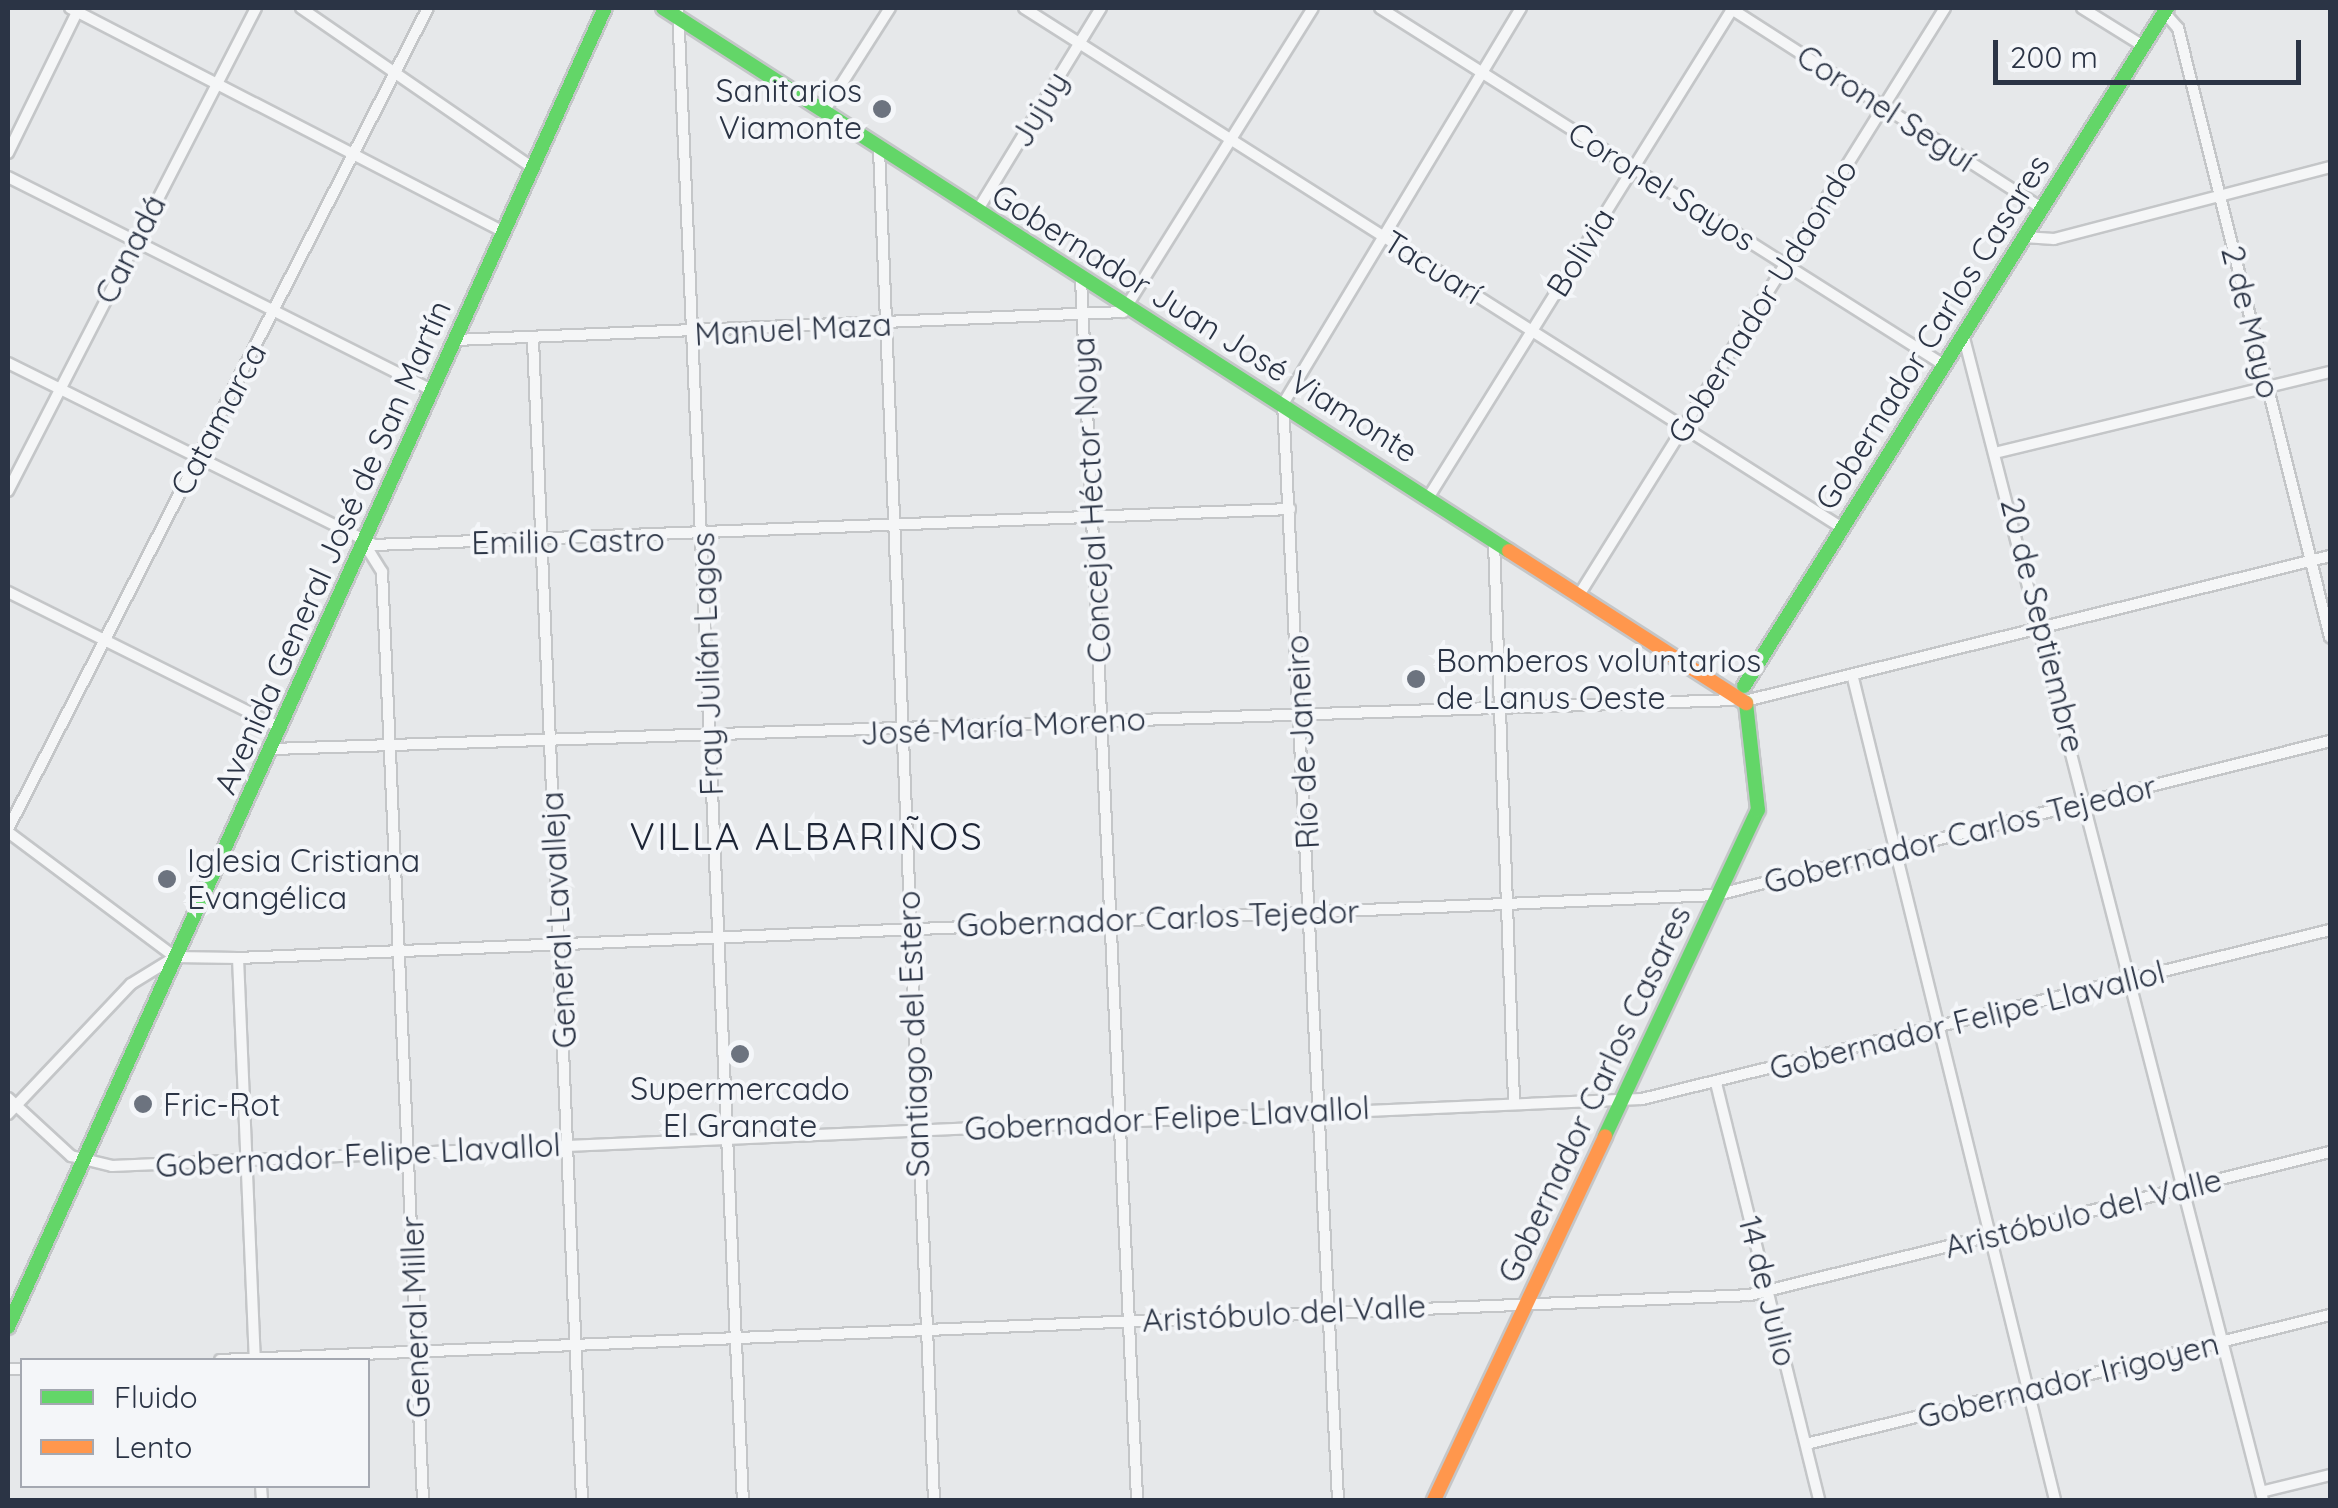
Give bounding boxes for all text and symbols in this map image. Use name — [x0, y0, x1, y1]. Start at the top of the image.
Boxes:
scale bar — [1998, 20, 2306, 82]
street label: Coronel Seguí — [1790, 36, 1982, 180]
text: 200 m — [2010, 38, 2098, 76]
street label: Jujuy — [1002, 64, 1076, 154]
place label: Sanitarios Viamonte — [716, 72, 862, 147]
marker: Sanitarios Viamonte — [871, 98, 893, 120]
street label: Coronel Sayos — [1561, 113, 1763, 259]
street label: Gobernador Carlos Casares — [1807, 147, 2057, 517]
street label: Gobernador Udaondo — [1659, 152, 1865, 450]
street label: Gobernador Juan José Viamonte — [985, 176, 1425, 470]
street label: Canadá — [86, 188, 174, 310]
street label: Bolivia — [1538, 200, 1622, 304]
street label: Tacuarí — [1377, 222, 1489, 312]
street label: 2 de Mayo — [2214, 242, 2288, 402]
street label: Avenida General José de San Martín — [205, 294, 459, 800]
street label: Manuel Maza — [693, 305, 893, 353]
street label: Catamarca — [162, 336, 274, 502]
street label: Concejal Héctor Noya — [1063, 336, 1119, 664]
street label: 20 de Septiembre — [1993, 494, 2093, 756]
street label: Emilio Castro — [471, 520, 665, 562]
street label: Fray Julián Lagos — [683, 532, 731, 796]
street label: Río de Janeiro — [1277, 634, 1327, 850]
place label: Bomberos voluntarios de Lanus Oeste — [1436, 642, 1761, 717]
marker: Bomberos voluntarios de Lanus Oeste — [1405, 668, 1427, 690]
street label: José María Moreno — [859, 699, 1147, 753]
street label: Gobernador Carlos Tejedor — [1760, 767, 2160, 901]
street label: General Lavalleja — [532, 791, 584, 1049]
district label: VILLA ALBARIÑOS — [630, 814, 984, 860]
place label: Iglesia Cristiana Evangélica — [187, 842, 420, 917]
marker: Iglesia Cristiana Evangélica — [156, 868, 178, 890]
street label: Santiago del Estero — [889, 890, 937, 1178]
street label: Gobernador Carlos Tejedor — [956, 892, 1360, 944]
street label: Gobernador Carlos Casares — [1490, 899, 1698, 1289]
street label: Gobernador Felipe Llavallol — [1765, 952, 2169, 1088]
marker: Supermercado El Granate — [729, 1043, 751, 1065]
place label: Supermercado El Granate — [630, 1070, 850, 1145]
place label: Fric-Rot — [163, 1085, 281, 1123]
street label: Gobernador Felipe Llavallol — [963, 1088, 1371, 1148]
marker: Fric-Rot — [132, 1093, 154, 1115]
street label: Gobernador Felipe Llavallol — [154, 1125, 562, 1185]
street label: Aristóbulo del Valle — [1941, 1160, 2225, 1266]
street label: 14 de Julio — [1731, 1212, 1805, 1370]
street label: General Miller — [392, 1215, 438, 1419]
street label: Aristóbulo del Valle — [1141, 1286, 1427, 1340]
street label: Gobernador Irigoyen — [1913, 1324, 2223, 1436]
legend — [20, 1358, 370, 1488]
text: Fluido — [114, 1378, 198, 1416]
text: Lento — [114, 1428, 192, 1466]

